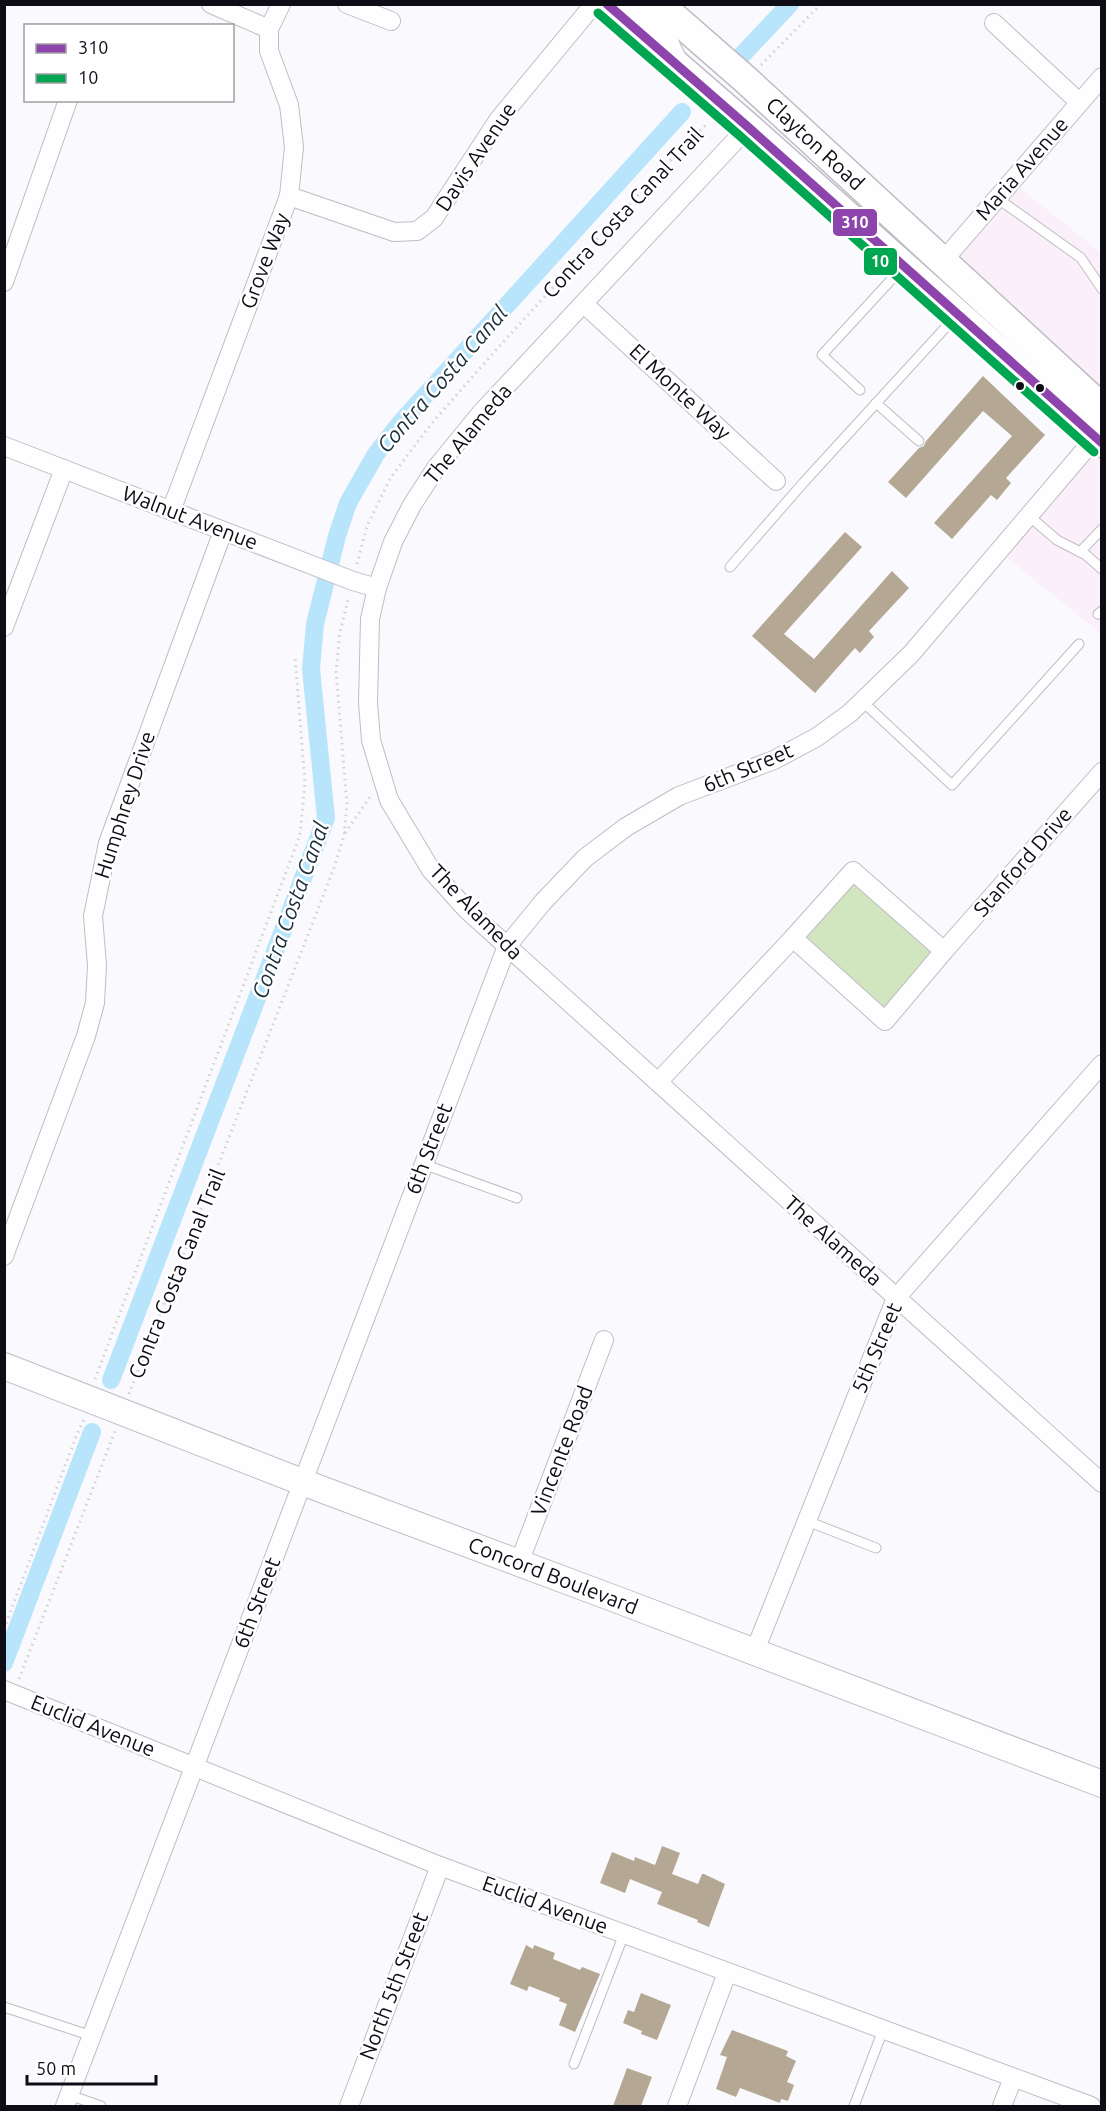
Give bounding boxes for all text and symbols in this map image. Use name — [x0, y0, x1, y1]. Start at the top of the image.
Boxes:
legend — [24, 24, 234, 102]
text: 310 — [78, 37, 108, 57]
text: 10 — [78, 67, 98, 87]
street label: Clayton Road — [762, 92, 870, 195]
street label: Davis Avenue — [430, 98, 520, 215]
street label: Maria Avenue — [970, 112, 1072, 225]
street label: Contra Costa Canal Trail — [537, 122, 707, 302]
line badge: 310 — [832, 208, 878, 237]
street label: Grove Way — [235, 209, 293, 312]
text: 310 — [841, 213, 869, 231]
line badge: 10 — [863, 247, 898, 276]
text: 10 — [871, 252, 889, 270]
water label: Contra Costa Canal — [371, 300, 512, 457]
street label: El Monte Way — [625, 338, 736, 444]
street label: The Alameda — [419, 379, 516, 488]
unlabelled marker — [1014, 380, 1026, 392]
unlabelled marker — [1034, 382, 1046, 394]
street label: Walnut Avenue — [119, 480, 261, 554]
street label: Humphrey Drive — [89, 728, 159, 881]
street label: 6th Street — [699, 737, 796, 797]
street label: Stanford Drive — [968, 802, 1076, 921]
water label: Contra Costa Canal — [246, 818, 333, 1002]
street label: The Alameda — [425, 859, 528, 964]
street label: 6th Street — [400, 1100, 456, 1198]
street label: Contra Costa Canal Trail — [123, 1165, 229, 1382]
street label: The Alameda — [780, 1190, 887, 1290]
street label: 5th Street — [846, 1299, 906, 1396]
street label: Vincente Road — [525, 1382, 597, 1519]
street label: Concord Boulevard — [465, 1532, 642, 1619]
street label: 6th Street — [228, 1554, 284, 1652]
street label: Euclid Avenue — [28, 1689, 159, 1761]
street label: Euclid Avenue — [479, 1870, 611, 1938]
street label: North 5th Street — [354, 1909, 432, 2063]
scale bar — [27, 2048, 156, 2086]
text: 50 m — [36, 2058, 76, 2078]

